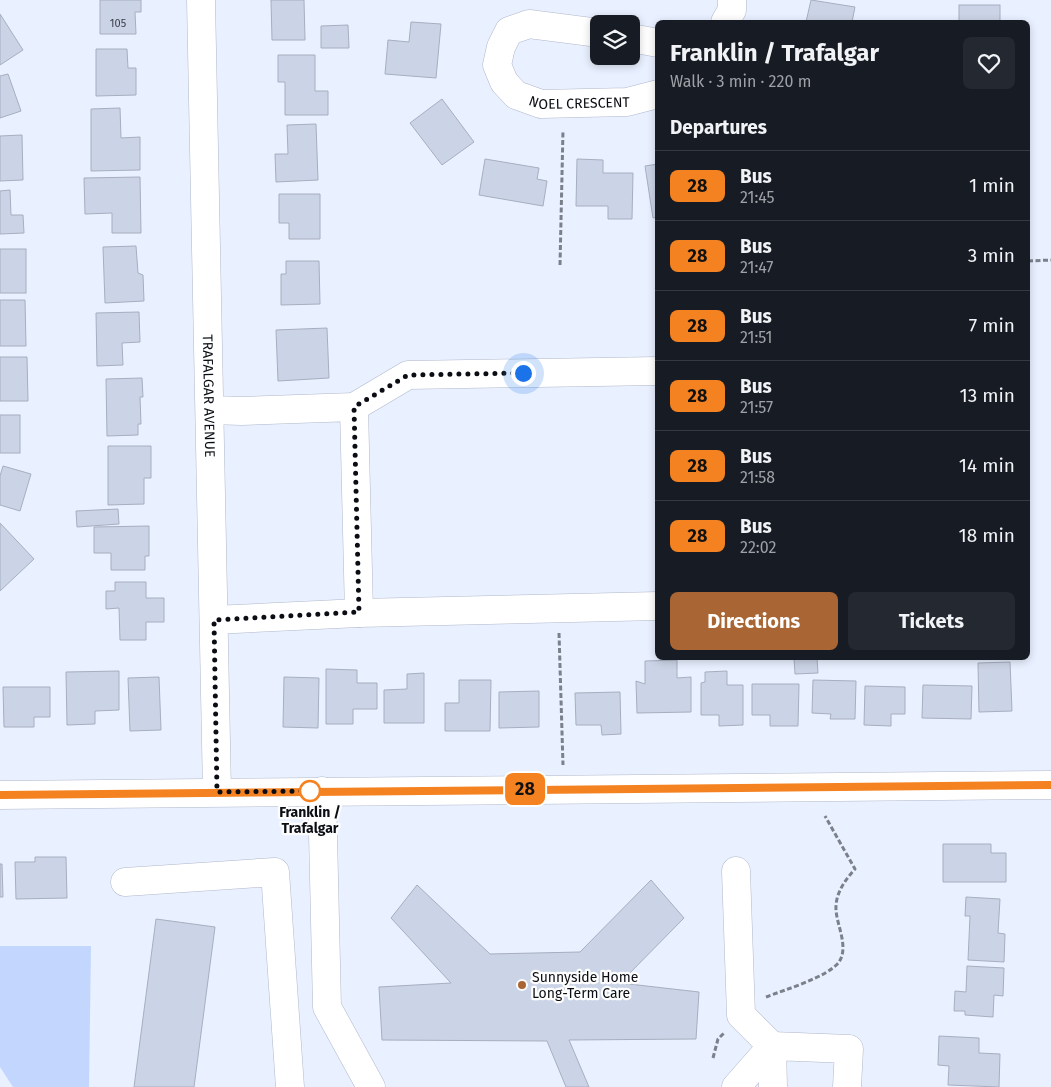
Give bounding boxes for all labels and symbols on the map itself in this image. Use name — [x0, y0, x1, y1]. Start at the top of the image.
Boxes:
house number: 105 — [110, 17, 127, 30]
street label: NOEL CRESCENT — [526, 92, 631, 113]
street label: TRAFALGAR AVENUE — [199, 334, 218, 458]
your location — [511, 361, 536, 386]
line badge: 28 — [502, 773, 548, 805]
marker: Franklin / Trafalgar — [299, 780, 321, 802]
place label: Franklin / Trafalgar — [279, 804, 341, 837]
place label: Sunnyside Home Long-Term Care — [532, 969, 638, 1002]
marker: Sunnyside Home Long-Term Care — [516, 979, 528, 991]

